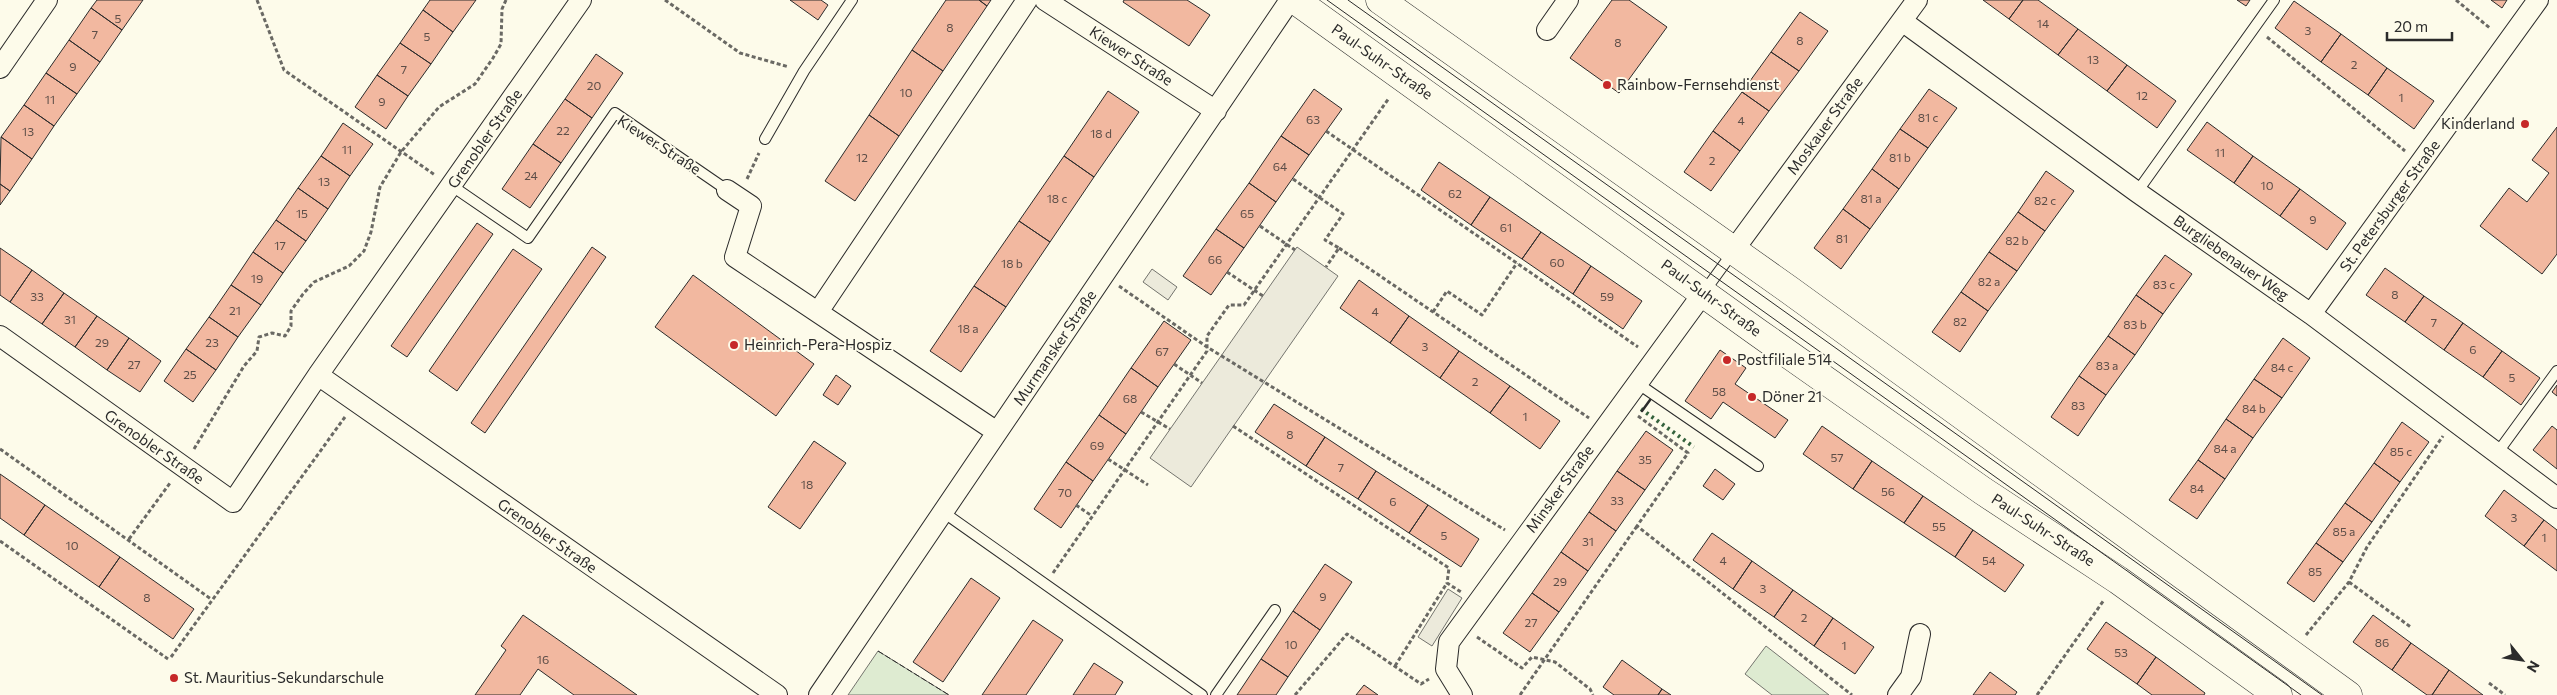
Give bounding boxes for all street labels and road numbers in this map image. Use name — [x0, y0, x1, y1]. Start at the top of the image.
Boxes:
street label: Paul-Suhr-Straße — [1329, 20, 1437, 103]
street label: Kiewer Straße — [1087, 22, 1177, 89]
street label: Moskauer Straße — [1783, 73, 1866, 178]
street label: Grenobler Straße — [443, 85, 525, 192]
street label: Kiewer Straße — [615, 111, 705, 178]
street label: St. Petersburger Straße — [2335, 136, 2443, 275]
street label: Burgliebenauer Weg — [2171, 211, 2293, 304]
street label: Paul-Suhr-Straße — [1658, 255, 1765, 340]
street label: Murmansker Straße — [1009, 286, 1099, 408]
street label: Grenobler Straße — [101, 405, 208, 487]
street label: Minsker Straße — [1521, 441, 1597, 536]
street label: Paul-Suhr-Straße — [1989, 489, 2099, 569]
street label: Grenobler Straße — [494, 494, 601, 576]

